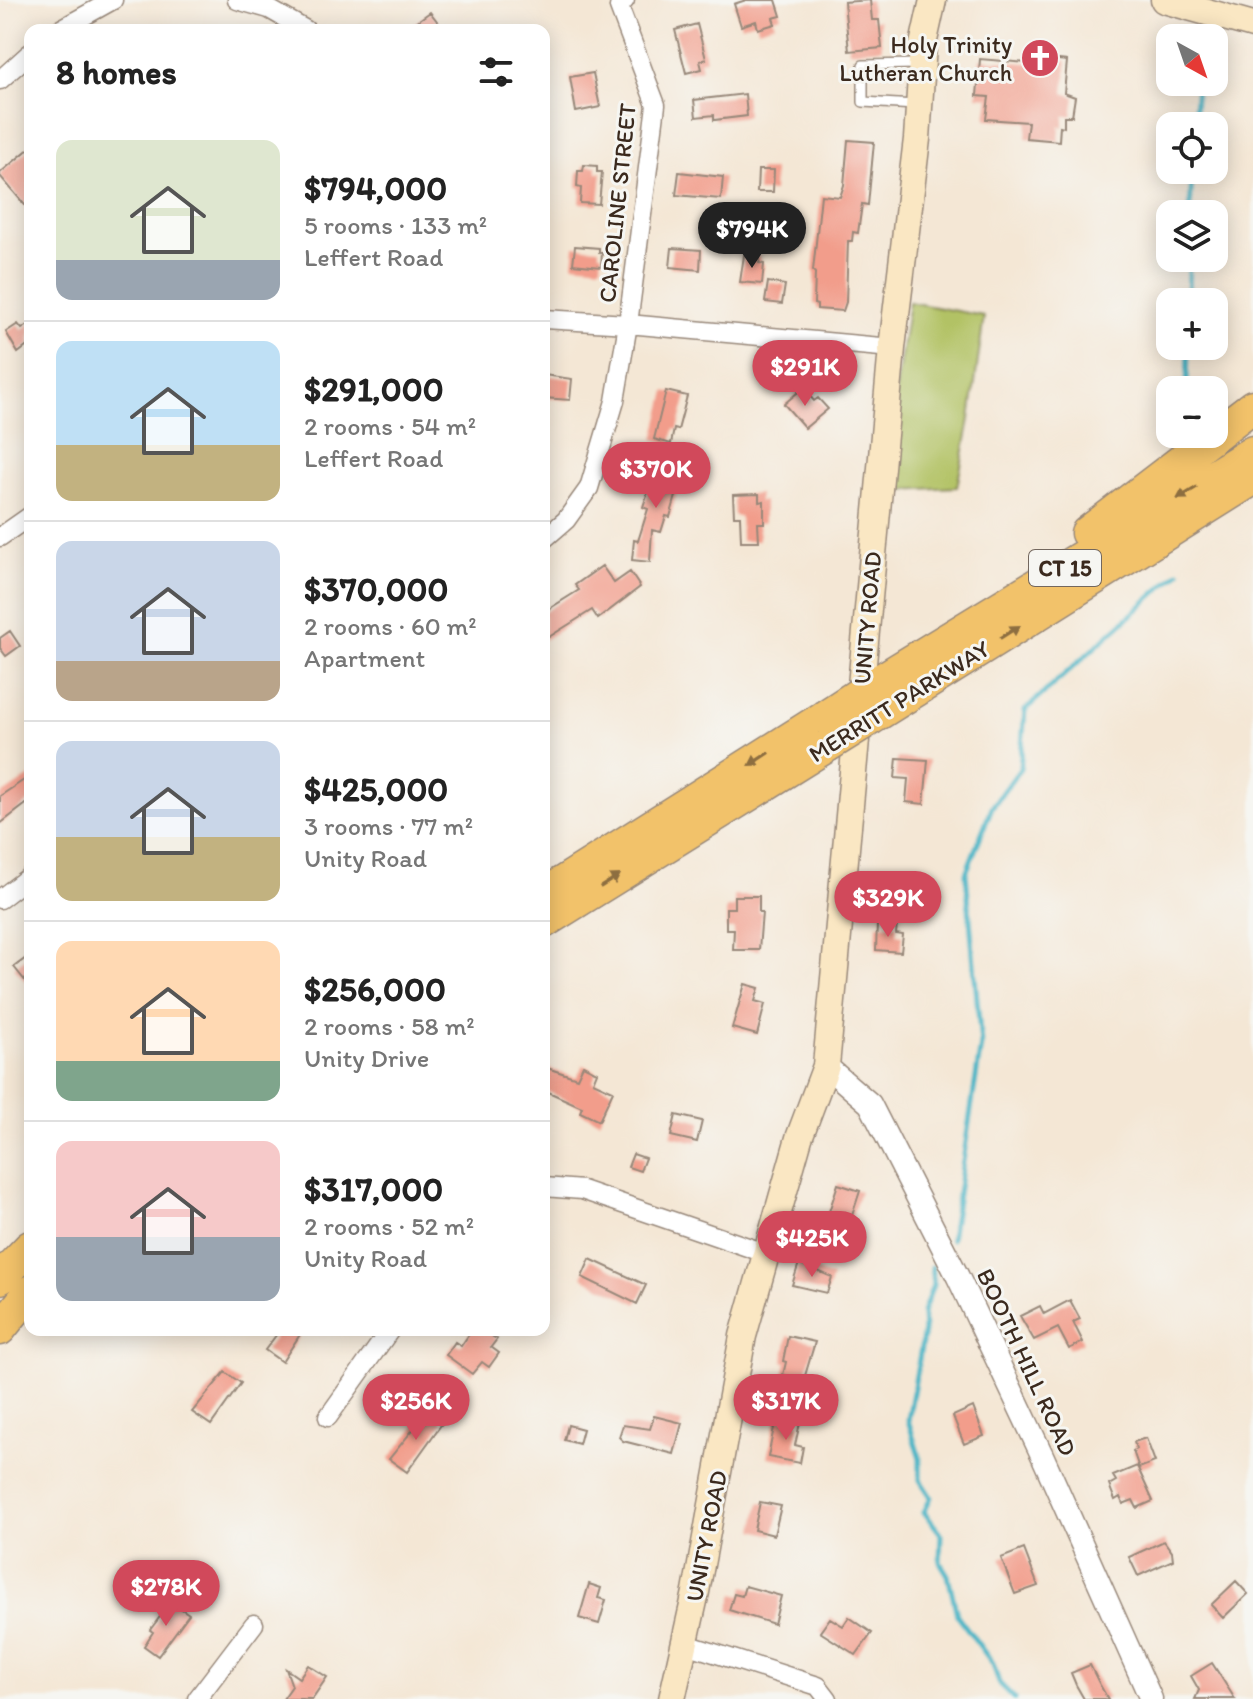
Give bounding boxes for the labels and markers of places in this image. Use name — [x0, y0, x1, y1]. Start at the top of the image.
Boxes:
place label: Holy Trinity Lutheran Church — [839, 30, 1013, 87]
church icon: Holy Trinity Lutheran Church — [1019, 37, 1061, 79]
pin: $794K — [696, 202, 808, 270]
pin: $291K — [749, 340, 861, 408]
pin: $370K — [600, 442, 712, 510]
pin: $329K — [832, 871, 944, 939]
pin: $425K — [756, 1211, 868, 1279]
pin: $256K — [360, 1374, 472, 1442]
pin: $317K — [730, 1374, 842, 1442]
pin: $278K — [110, 1560, 222, 1628]

